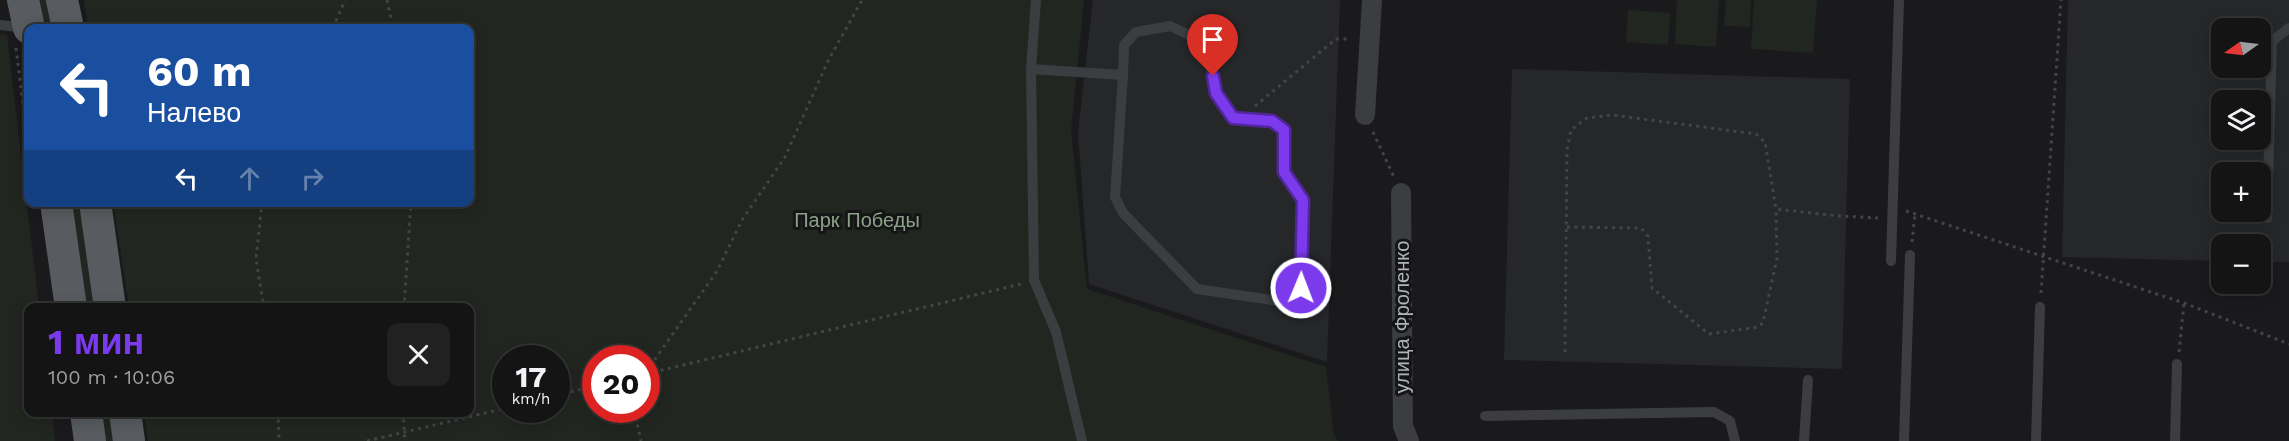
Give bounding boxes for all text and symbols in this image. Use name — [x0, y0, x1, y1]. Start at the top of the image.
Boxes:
pin — [1187, 14, 1238, 76]
north arrow — [2211, 18, 2271, 78]
map controls — [2211, 18, 2271, 294]
icon: arrive — [1196, 23, 1229, 56]
text: 60 m — [147, 47, 251, 96]
icon: left — [48, 48, 126, 126]
button: layers — [2211, 90, 2271, 150]
text: Налево — [147, 97, 241, 129]
icon: left — [170, 162, 203, 195]
icon: ahead — [233, 162, 266, 195]
icon: right — [296, 162, 329, 195]
button: + — [2211, 162, 2271, 222]
park label: Парк Победы — [794, 208, 920, 232]
button: − — [2211, 234, 2271, 294]
street label: улица Фроленко — [1390, 241, 1414, 393]
position arrow — [1269, 256, 1333, 320]
text: 1 мин — [48, 321, 144, 363]
button: close — [387, 323, 450, 386]
speed limit sign: 20 — [582, 345, 660, 423]
text: 17 — [515, 359, 547, 394]
text: 100 m · 10:06 — [48, 365, 175, 389]
text: km/h — [512, 390, 550, 408]

